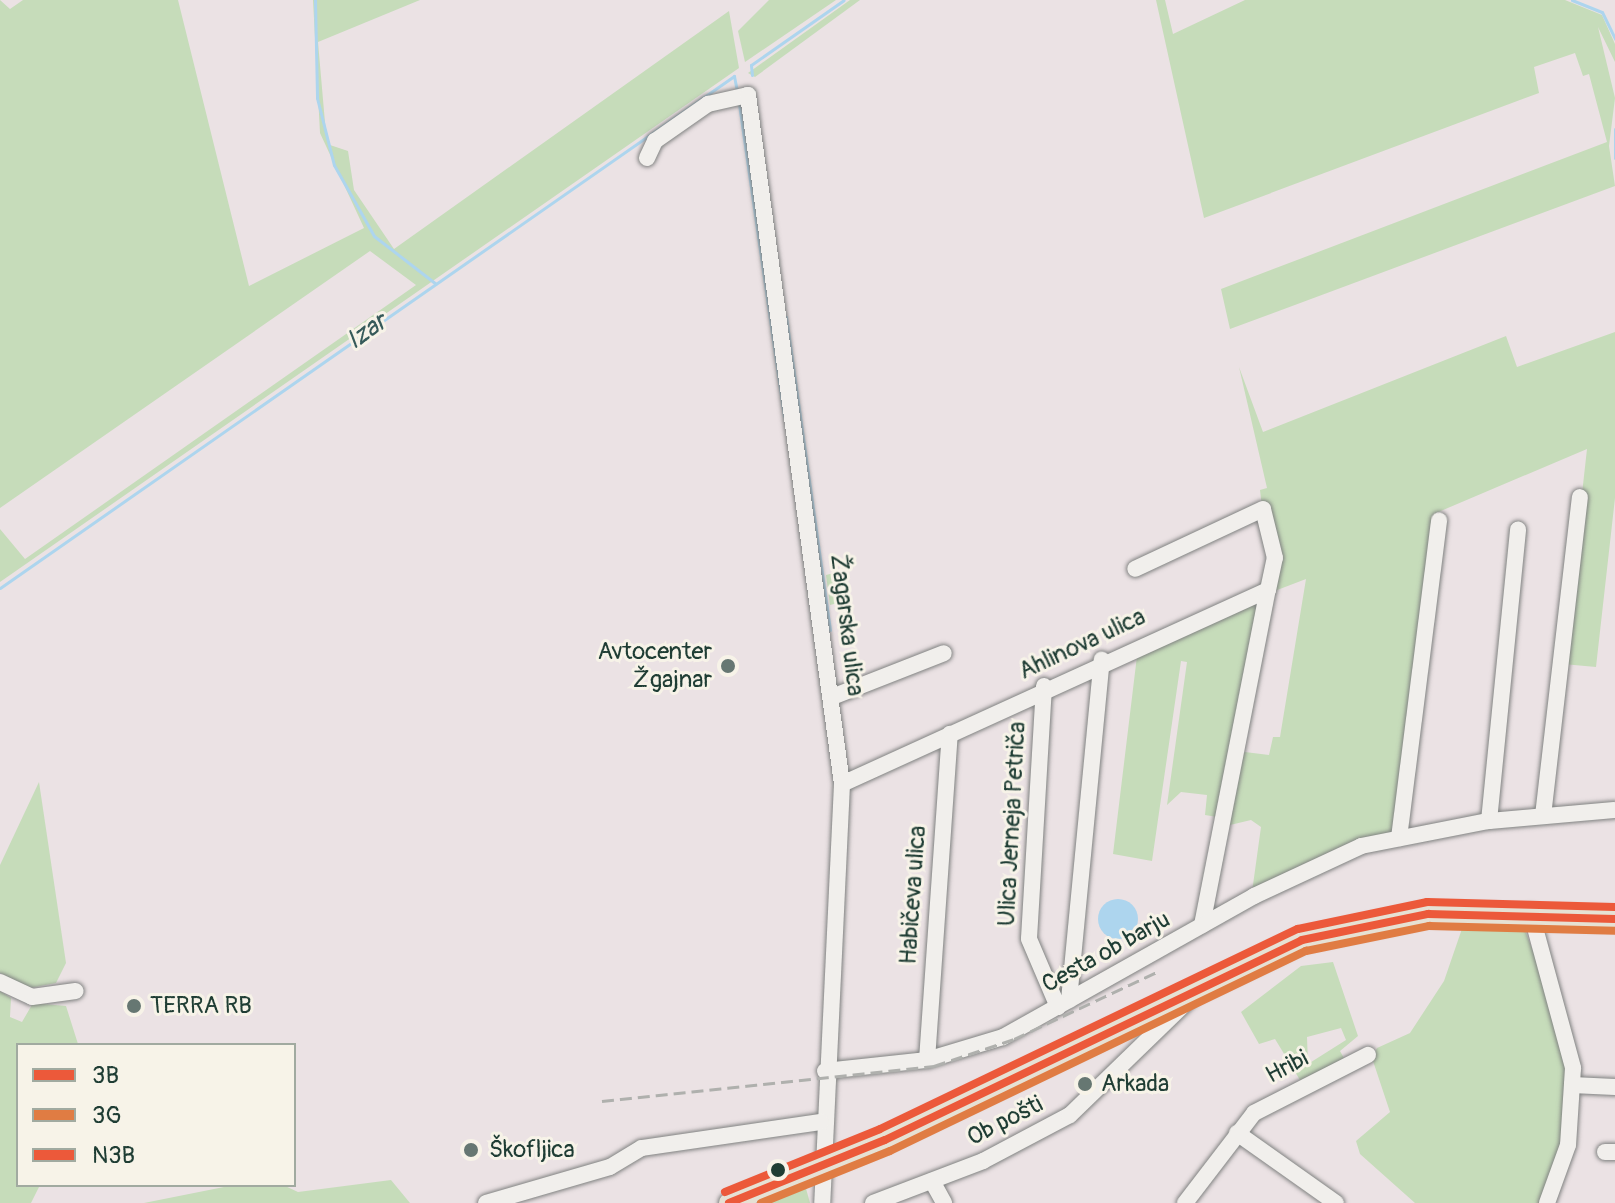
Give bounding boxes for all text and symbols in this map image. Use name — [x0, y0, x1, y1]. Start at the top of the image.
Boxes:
water label: Izar — [341, 307, 393, 357]
street label: Žagarska ulica — [824, 553, 870, 697]
street label: Ahlinova ulica — [1014, 602, 1150, 686]
place label: Avtocenter Žgajnar — [598, 638, 712, 694]
marker: Avtocenter Žgajnar — [719, 657, 737, 675]
street label: Ulica Jerneja Petriča — [992, 721, 1032, 927]
street label: Habičeva ulica — [894, 825, 932, 965]
street label: Cesta ob barju — [1037, 905, 1175, 999]
place label: TERRA RB — [150, 992, 252, 1020]
marker: TERRA RB — [125, 997, 143, 1015]
legend — [16, 1043, 296, 1187]
street label: Hribi — [1261, 1044, 1313, 1090]
text: 3B — [92, 1061, 119, 1090]
place label: Arkada — [1101, 1070, 1169, 1098]
marker: Arkada — [1076, 1075, 1094, 1093]
street label: Ob pošti — [962, 1090, 1048, 1152]
text: 3G — [92, 1101, 121, 1130]
place label: Škofljica — [489, 1136, 575, 1164]
marker: Škofljica — [460, 1139, 482, 1161]
text: N3B — [92, 1141, 135, 1170]
unlabelled marker — [770, 1162, 786, 1178]

